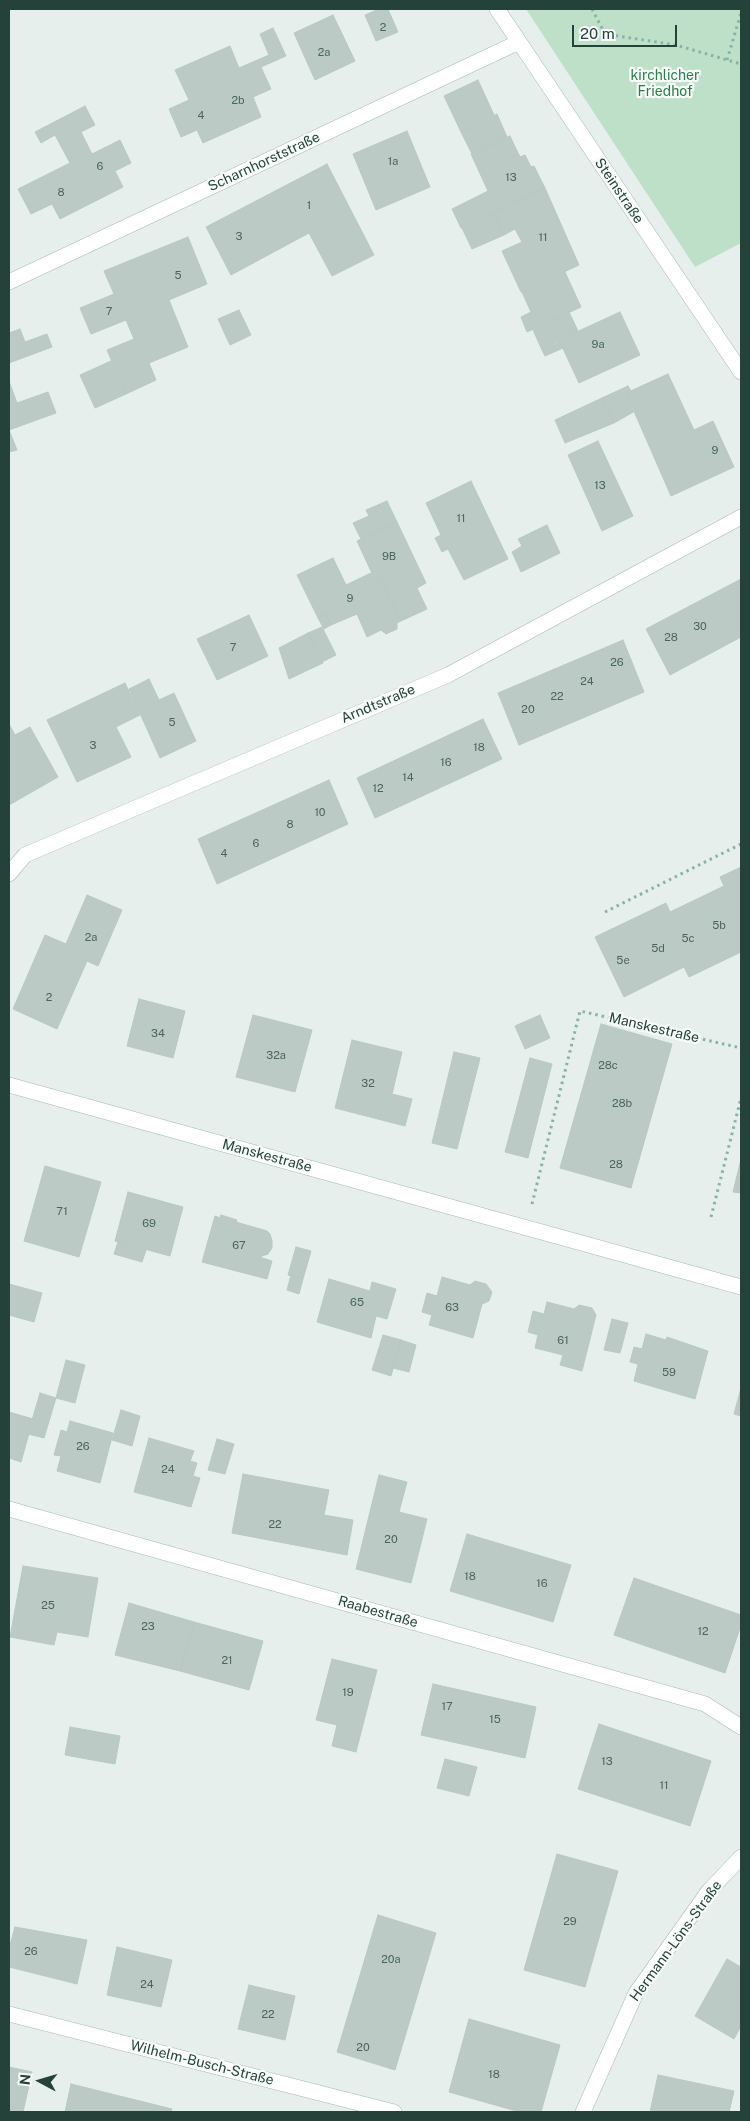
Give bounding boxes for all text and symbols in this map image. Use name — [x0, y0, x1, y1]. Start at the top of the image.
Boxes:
scale bar — [575, 15, 680, 47]
house number: 2 — [380, 21, 386, 35]
text: 20 m — [580, 25, 615, 42]
house number: 2a — [318, 46, 330, 60]
park label: kirchlicher Friedhof — [631, 68, 699, 100]
house number: 2b — [231, 94, 245, 108]
house number: 4 — [198, 109, 204, 123]
street label: Scharnhorststraße — [205, 129, 323, 195]
house number: 1a — [388, 155, 398, 169]
street label: Steinstraße — [591, 155, 647, 227]
house number: 6 — [97, 160, 103, 174]
house number: 13 — [505, 171, 517, 185]
house number: 8 — [57, 186, 65, 200]
house number: 1 — [307, 199, 311, 213]
house number: 3 — [236, 230, 242, 244]
house number: 11 — [539, 231, 547, 245]
house number: 5 — [174, 269, 182, 283]
house number: 7 — [106, 305, 112, 319]
house number: 9a — [592, 338, 604, 352]
house number: 9 — [712, 444, 718, 458]
house number: 13 — [594, 479, 606, 493]
house number: 11 — [457, 512, 465, 526]
house number: 9B — [382, 550, 396, 564]
house number: 9 — [347, 592, 353, 606]
house number: 30 — [693, 620, 707, 634]
house number: 28 — [664, 631, 678, 645]
house number: 7 — [230, 641, 236, 655]
house number: 26 — [610, 656, 624, 670]
house number: 24 — [580, 675, 594, 689]
street label: Arndtstraße — [338, 681, 418, 727]
house number: 22 — [550, 690, 564, 704]
house number: 20 — [521, 703, 535, 717]
house number: 5 — [168, 716, 176, 730]
house number: 3 — [90, 739, 96, 753]
house number: 18 — [473, 741, 485, 755]
house number: 16 — [440, 756, 452, 770]
house number: 14 — [402, 771, 414, 785]
house number: 12 — [372, 782, 384, 796]
house number: 10 — [314, 806, 326, 820]
house number: 8 — [286, 818, 294, 832]
house number: 6 — [253, 837, 259, 851]
house number: 4 — [221, 847, 227, 861]
house number: 5b — [712, 919, 726, 933]
house number: 2a — [85, 931, 97, 945]
house number: 5c — [681, 932, 695, 946]
house number: 5d — [651, 942, 665, 956]
house number: 5e — [616, 954, 630, 968]
house number: 2 — [46, 991, 52, 1005]
street label: Manskestraße — [607, 1009, 701, 1047]
house number: 34 — [151, 1027, 165, 1041]
house number: 32a — [266, 1049, 286, 1063]
house number: 28c — [598, 1059, 618, 1073]
house number: 32 — [361, 1077, 375, 1091]
house number: 28b — [612, 1097, 632, 1111]
street label: Manskestraße — [220, 1136, 314, 1176]
house number: 28 — [609, 1158, 623, 1172]
house number: 71 — [56, 1205, 68, 1219]
house number: 69 — [142, 1217, 156, 1231]
house number: 67 — [232, 1239, 246, 1253]
house number: 65 — [350, 1296, 364, 1310]
house number: 63 — [445, 1301, 459, 1315]
house number: 61 — [557, 1334, 569, 1348]
house number: 59 — [662, 1366, 676, 1380]
house number: 26 — [76, 1440, 90, 1454]
house number: 24 — [161, 1463, 175, 1477]
house number: 22 — [268, 1518, 282, 1532]
house number: 20 — [384, 1533, 398, 1547]
house number: 18 — [464, 1570, 476, 1584]
house number: 16 — [536, 1577, 548, 1591]
street label: Raabestraße — [336, 1593, 420, 1631]
house number: 25 — [41, 1599, 55, 1613]
house number: 23 — [141, 1620, 155, 1634]
house number: 12 — [697, 1625, 709, 1639]
house number: 21 — [221, 1654, 233, 1668]
house number: 19 — [342, 1686, 354, 1700]
house number: 17 — [441, 1700, 453, 1714]
house number: 15 — [489, 1713, 501, 1727]
house number: 13 — [601, 1755, 613, 1769]
house number: 11 — [660, 1779, 668, 1793]
street label: Hermann-Löns-Straße — [626, 1877, 726, 2005]
house number: 29 — [563, 1915, 577, 1929]
house number: 26 — [24, 1945, 38, 1959]
house number: 20a — [381, 1953, 401, 1967]
house number: 24 — [140, 1978, 154, 1992]
house number: 22 — [261, 2008, 275, 2022]
street label: Wilhelm-Busch-Straße — [128, 2037, 276, 2089]
house number: 20 — [356, 2041, 370, 2055]
north arrow — [15, 2056, 65, 2106]
house number: 18 — [488, 2068, 500, 2082]
text: N — [17, 2073, 34, 2086]

